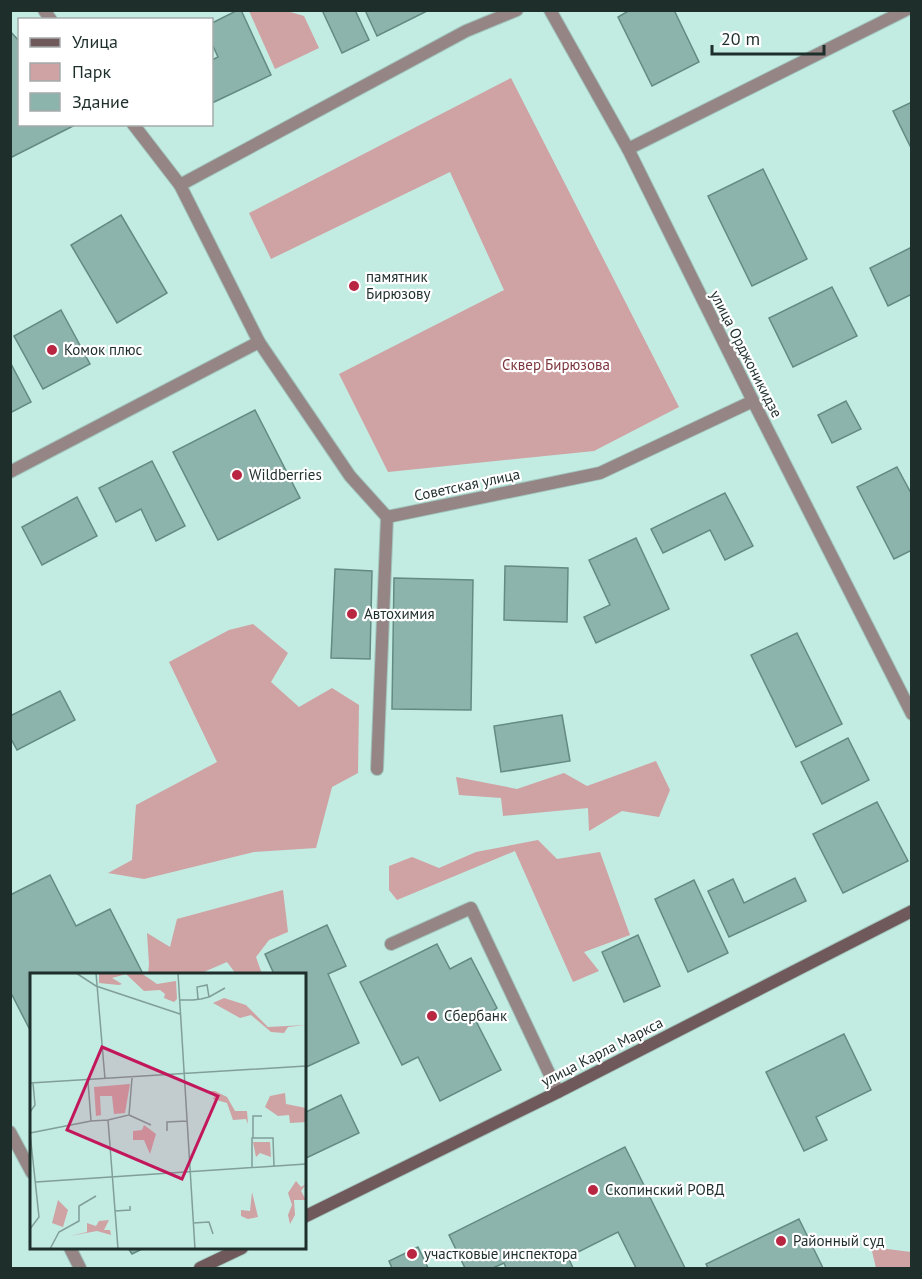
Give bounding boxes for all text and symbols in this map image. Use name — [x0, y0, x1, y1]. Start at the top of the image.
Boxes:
legend — [18, 18, 213, 126]
scale bar — [712, 18, 824, 56]
text: 20 m — [721, 27, 760, 50]
text: Улица — [72, 30, 118, 53]
text: Парк — [72, 60, 112, 83]
text: Здание — [72, 90, 129, 113]
place label: памятник Бирюзову — [366, 267, 430, 303]
marker: памятник Бирюзову — [347, 279, 361, 293]
street label: улица Орджоникидзе — [706, 287, 787, 421]
place label: Комок плюс — [64, 340, 142, 359]
marker: Комок плюс — [45, 343, 59, 357]
park label: Сквер Бирюзова — [502, 355, 610, 374]
street label: Советская улица — [412, 464, 522, 505]
place label: Wildberries — [249, 465, 322, 484]
marker: Wildberries — [230, 468, 244, 482]
place label: Автохимия — [364, 604, 435, 623]
marker: Автохимия — [345, 607, 359, 621]
inset map — [30, 973, 306, 1249]
place label: Сбербанк — [444, 1006, 508, 1025]
marker: Сбербанк — [425, 1009, 439, 1023]
street label: улица Карла Маркса — [538, 1013, 666, 1091]
place label: Скопинский РОВД — [605, 1180, 724, 1199]
marker: Скопинский РОВД — [586, 1183, 600, 1197]
place label: Районный суд — [793, 1231, 884, 1250]
marker: Районный суд — [774, 1234, 788, 1248]
place label: участковые инспектора — [424, 1244, 578, 1263]
marker: участковые инспектора — [405, 1247, 419, 1261]

